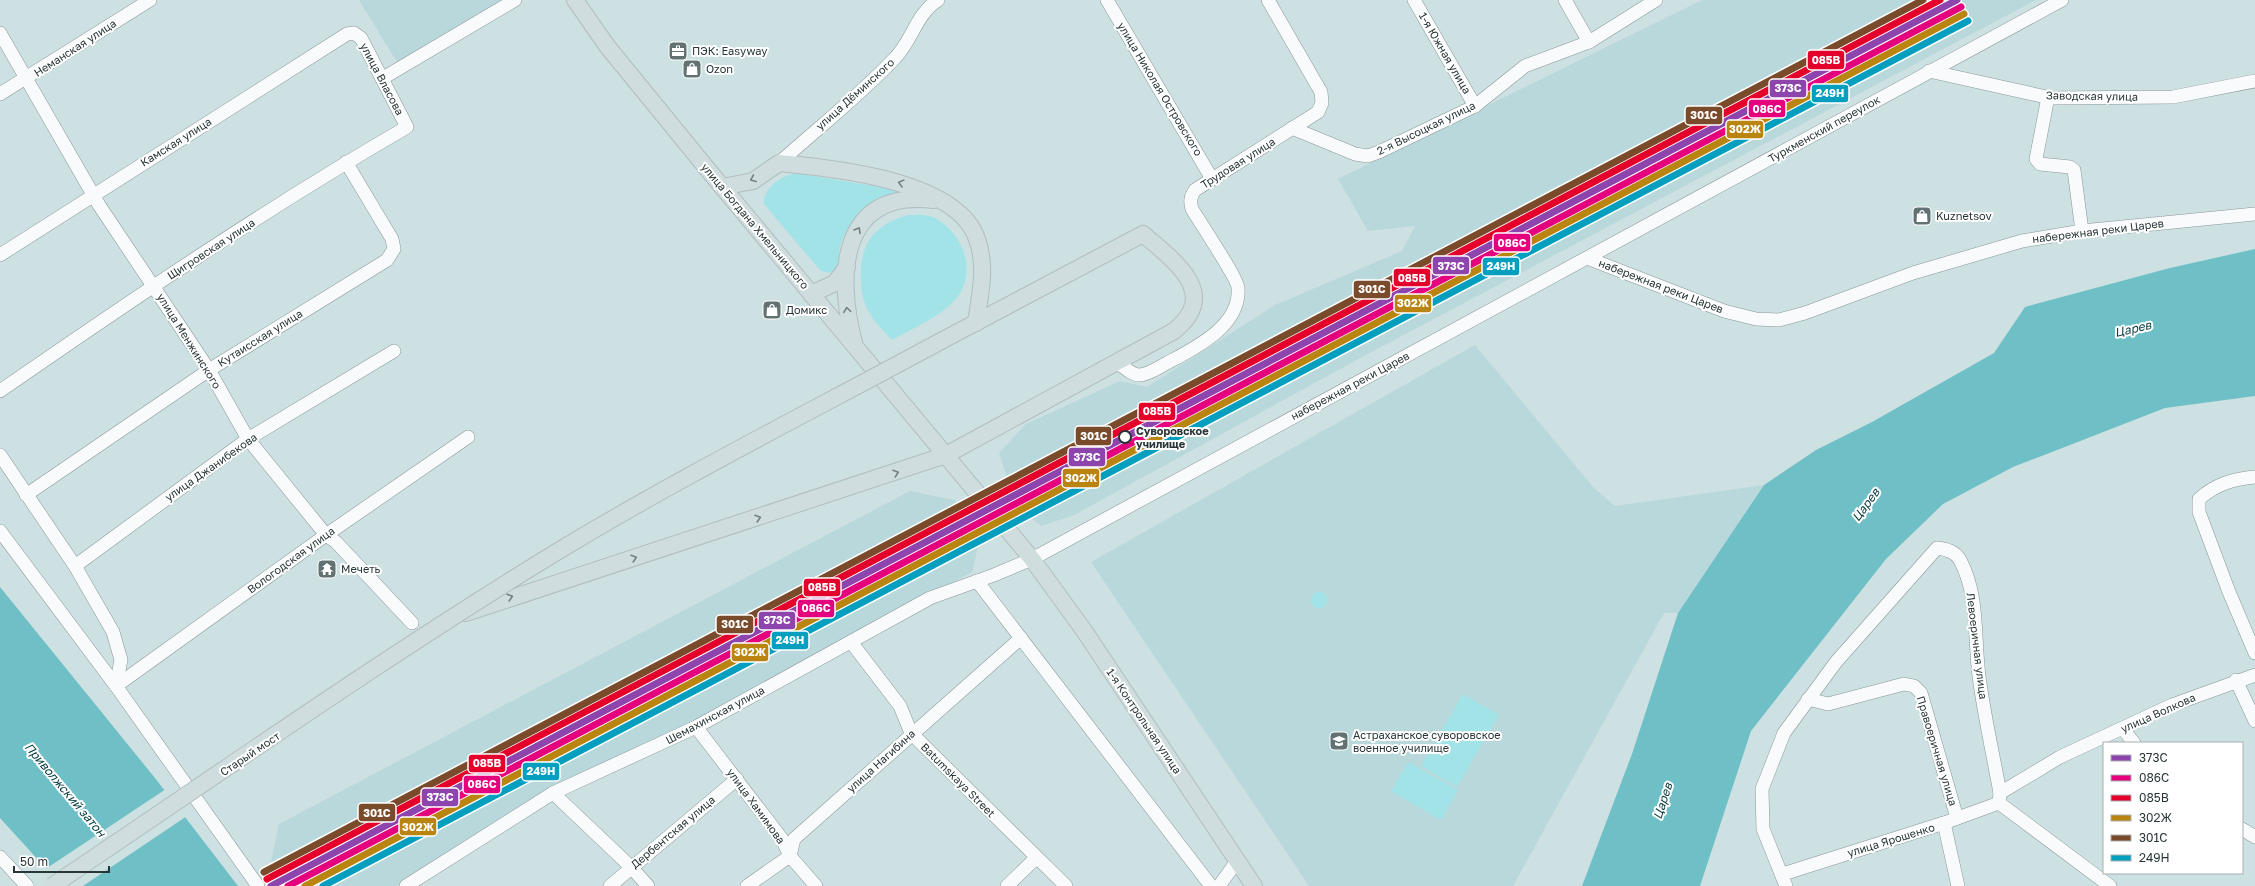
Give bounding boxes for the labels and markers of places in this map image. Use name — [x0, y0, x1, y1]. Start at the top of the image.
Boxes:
office icon: ПЭК: Easyway — [667, 40, 689, 62]
place label: ПЭК: Easyway — [692, 44, 767, 57]
shop icon: Ozon — [681, 58, 703, 80]
place label: Ozon — [706, 62, 733, 75]
shop icon: Kuznetsov — [1911, 205, 1933, 227]
place label: Kuznetsov — [1936, 209, 1992, 222]
shop icon: Домикс — [761, 299, 783, 321]
place label: Домикс — [786, 303, 827, 316]
place label: Суворовское училище — [1136, 424, 1209, 450]
marker: Суворовское училище — [1118, 430, 1132, 444]
temple icon: Мечеть — [316, 558, 338, 580]
place label: Мечеть — [341, 562, 381, 575]
place label: Астраханское суворовское военное училище — [1353, 728, 1501, 754]
school or university icon: Астраханское суворовское военное училище — [1328, 730, 1350, 752]

